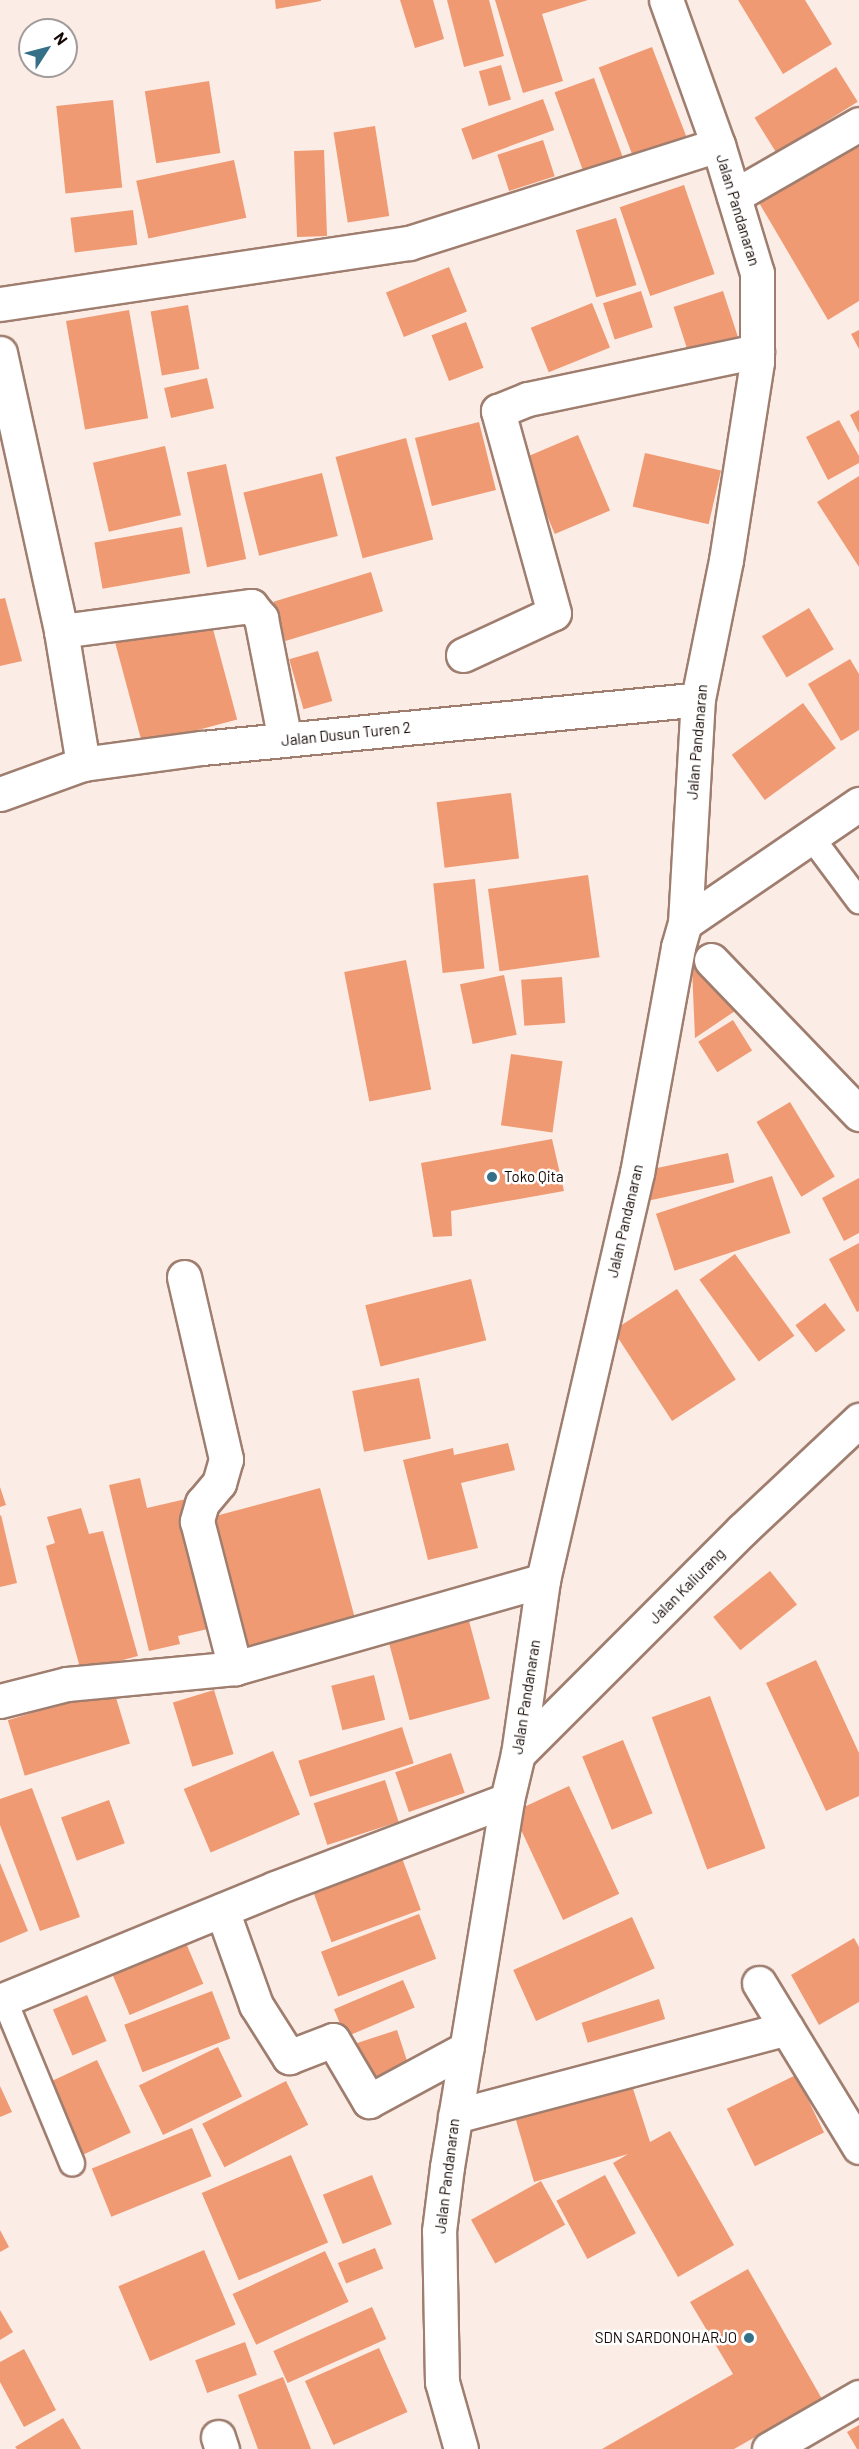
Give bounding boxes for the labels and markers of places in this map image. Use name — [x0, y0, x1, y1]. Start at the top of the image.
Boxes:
place label: Toko Qita — [504, 1168, 564, 1186]
marker: Toko Qita — [485, 1170, 499, 1184]
place label: SDN SARDONOHARJO — [595, 2329, 737, 2347]
marker: SDN SARDONOHARJO — [742, 2331, 756, 2345]

